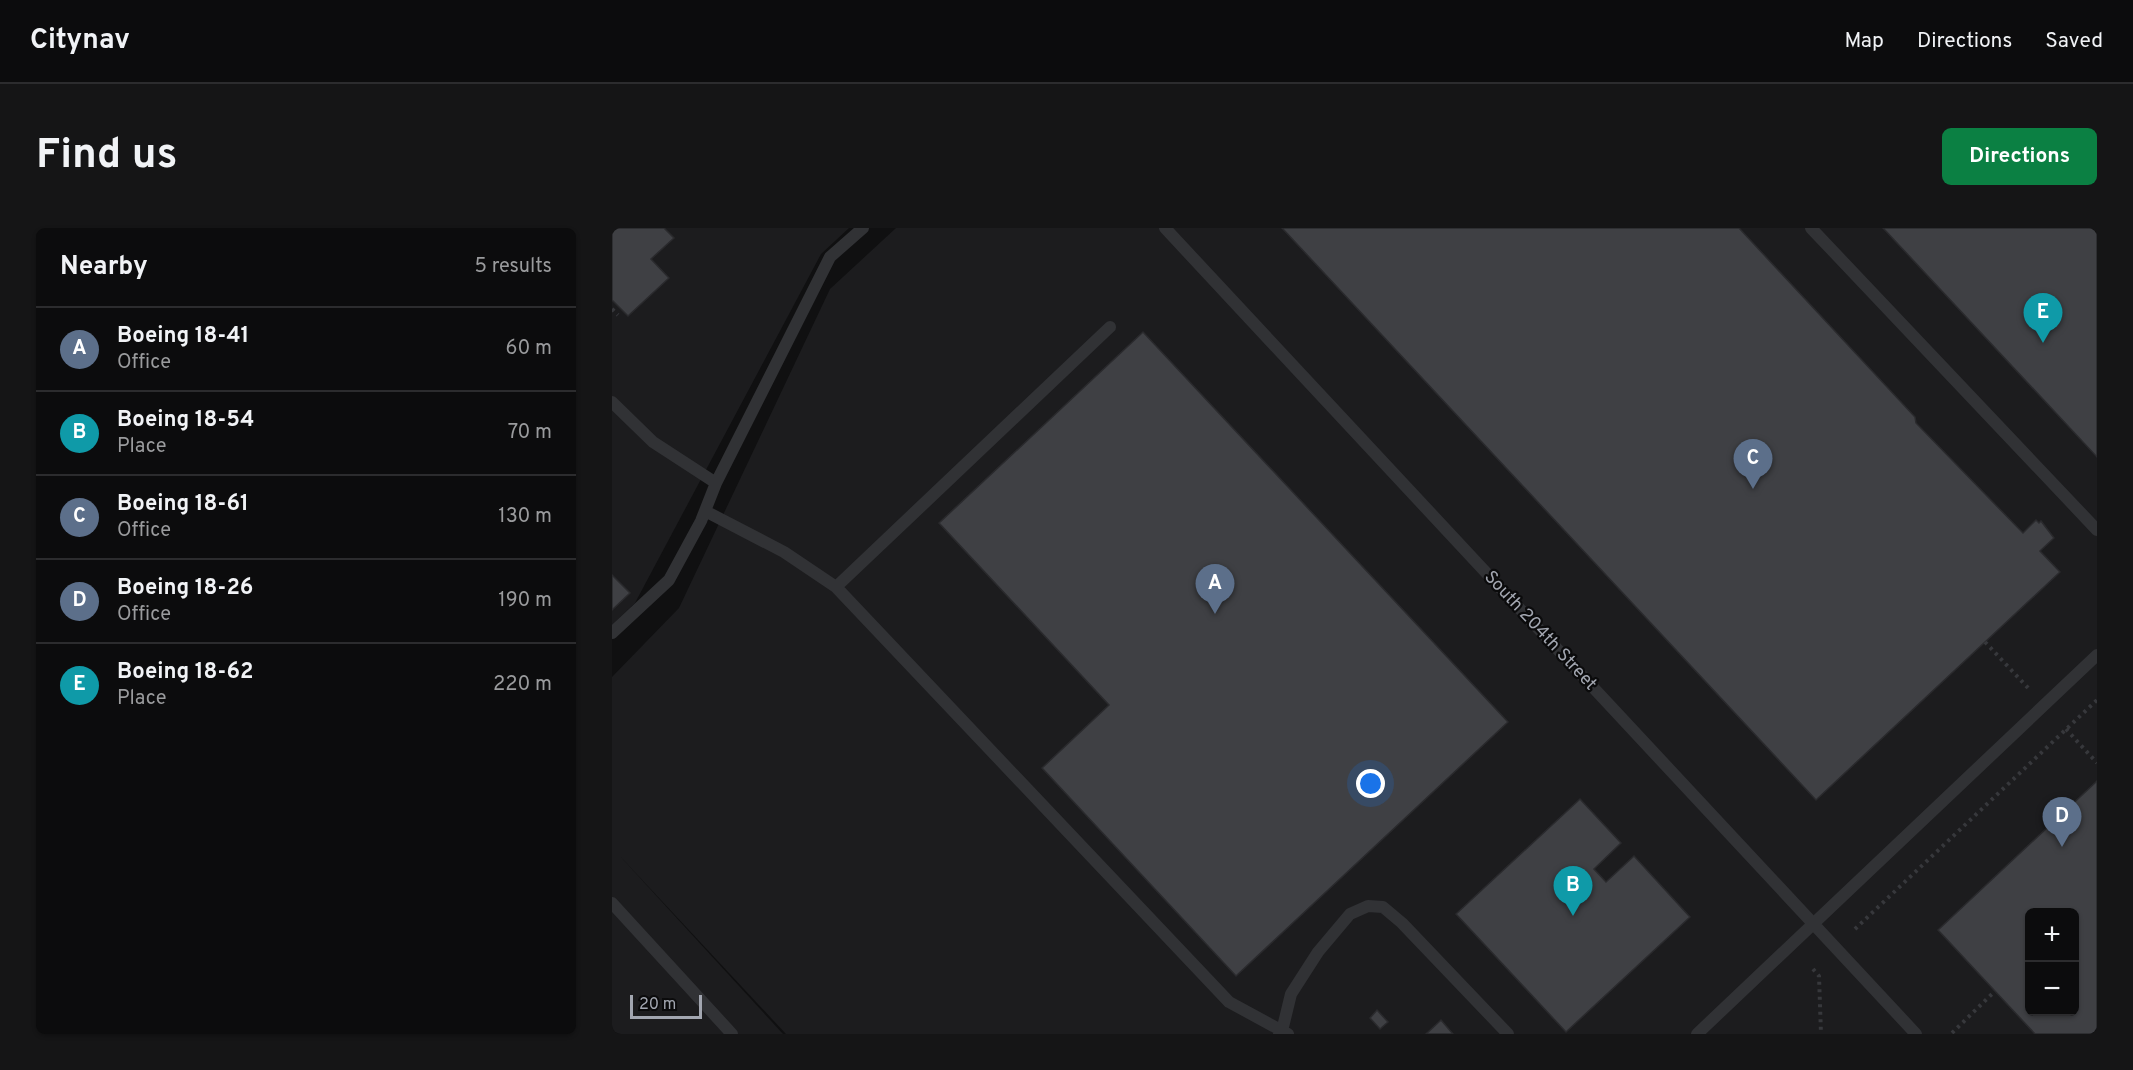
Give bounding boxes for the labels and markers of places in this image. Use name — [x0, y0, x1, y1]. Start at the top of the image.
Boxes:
pin: E — [2024, 294, 2062, 343]
pin: C — [1734, 440, 1772, 489]
pin: A — [1196, 564, 1234, 614]
pin: D — [2042, 798, 2082, 847]
pin: B — [1554, 866, 1592, 916]

